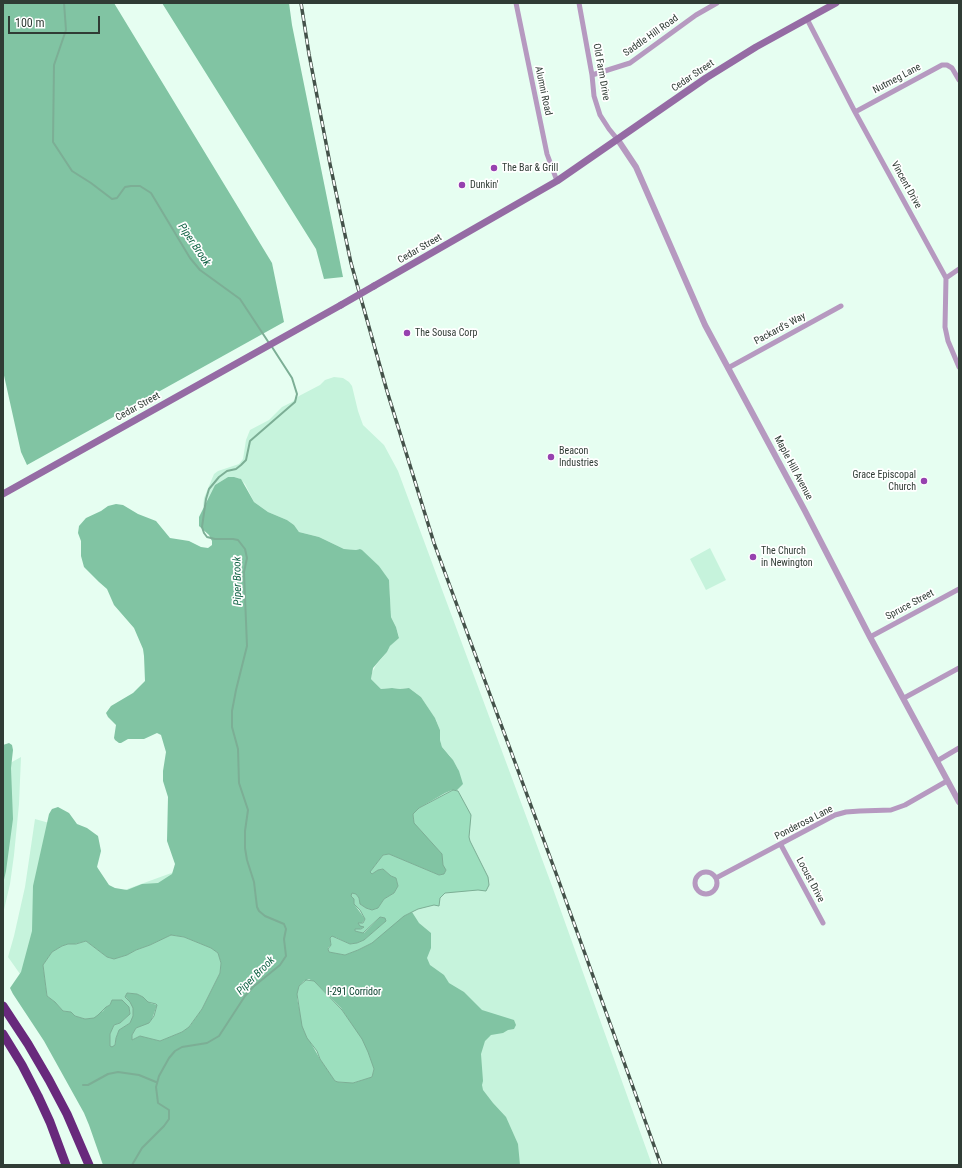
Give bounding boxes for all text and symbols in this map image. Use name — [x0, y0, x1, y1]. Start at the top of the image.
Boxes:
scale bar — [10, 8, 102, 34]
street label: Saddle Hill Road — [621, 13, 681, 59]
text: 100 m — [15, 16, 45, 30]
street label: Old Farm Drive — [590, 42, 612, 102]
street label: Cedar Street — [669, 57, 717, 95]
street label: Nutmeg Lane — [871, 61, 923, 97]
street label: Alumni Road — [532, 65, 554, 117]
street label: Vincent Drive — [888, 159, 924, 211]
place label: The Bar & Grill — [502, 162, 558, 174]
marker: The Bar & Grill — [489, 163, 499, 173]
place label: Dunkin' — [470, 179, 498, 191]
marker: Dunkin' — [457, 180, 467, 190]
water label: Piper Brook — [175, 221, 213, 269]
street label: Cedar Street — [396, 232, 444, 266]
street label: Packard's Way — [752, 310, 808, 348]
place label: The Sousa Corp — [415, 327, 477, 339]
marker: The Sousa Corp — [402, 328, 412, 338]
street label: Cedar Street — [114, 390, 162, 424]
street label: Maple Hill Avenue — [771, 434, 815, 502]
place label: Beacon Industries — [559, 445, 598, 468]
marker: Beacon Industries — [546, 452, 556, 462]
place label: Grace Episcopal Church — [852, 469, 916, 492]
marker: Grace Episcopal Church — [919, 476, 929, 486]
place label: The Church in Newington — [761, 545, 813, 568]
marker: The Church in Newington — [748, 552, 758, 562]
water label: Piper Brook — [231, 556, 245, 606]
street label: Spruce Street — [884, 587, 936, 623]
street label: Ponderosa Lane — [773, 803, 835, 843]
street label: Locust Drive — [793, 856, 827, 904]
water label: Piper Brook — [234, 954, 278, 998]
park label: I-291 Corridor — [327, 986, 381, 998]

